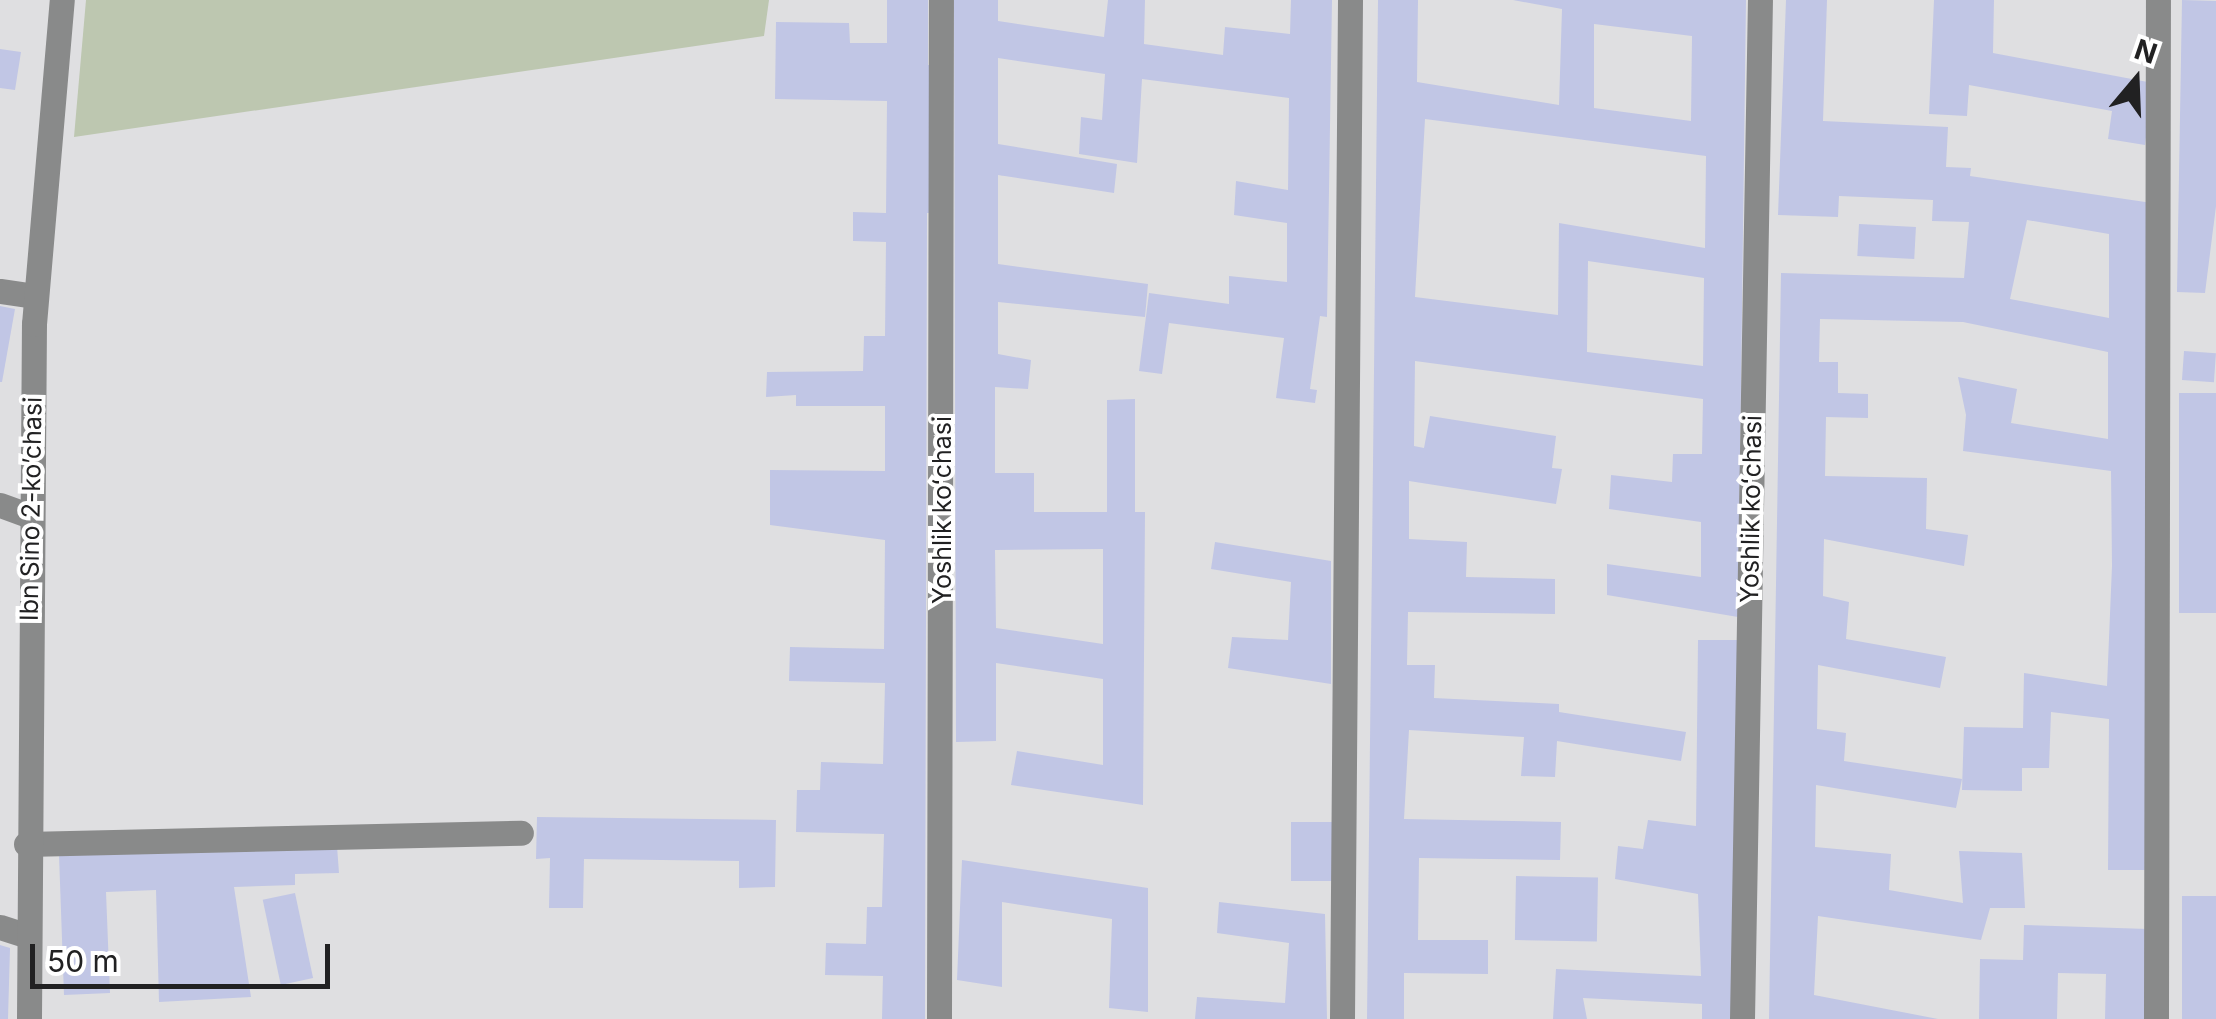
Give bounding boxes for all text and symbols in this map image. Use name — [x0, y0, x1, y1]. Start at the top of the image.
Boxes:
north arrow — [2086, 30, 2186, 130]
text: N — [2130, 32, 2161, 71]
street label: Ibn Sino 2-koʼchasi — [14, 397, 48, 621]
street label: Yoshlik koʻchasi — [1734, 415, 1768, 603]
street label: Yoshlik koʻchasi — [927, 416, 957, 604]
scale bar — [35, 924, 335, 986]
text: 50 m — [47, 943, 119, 979]

